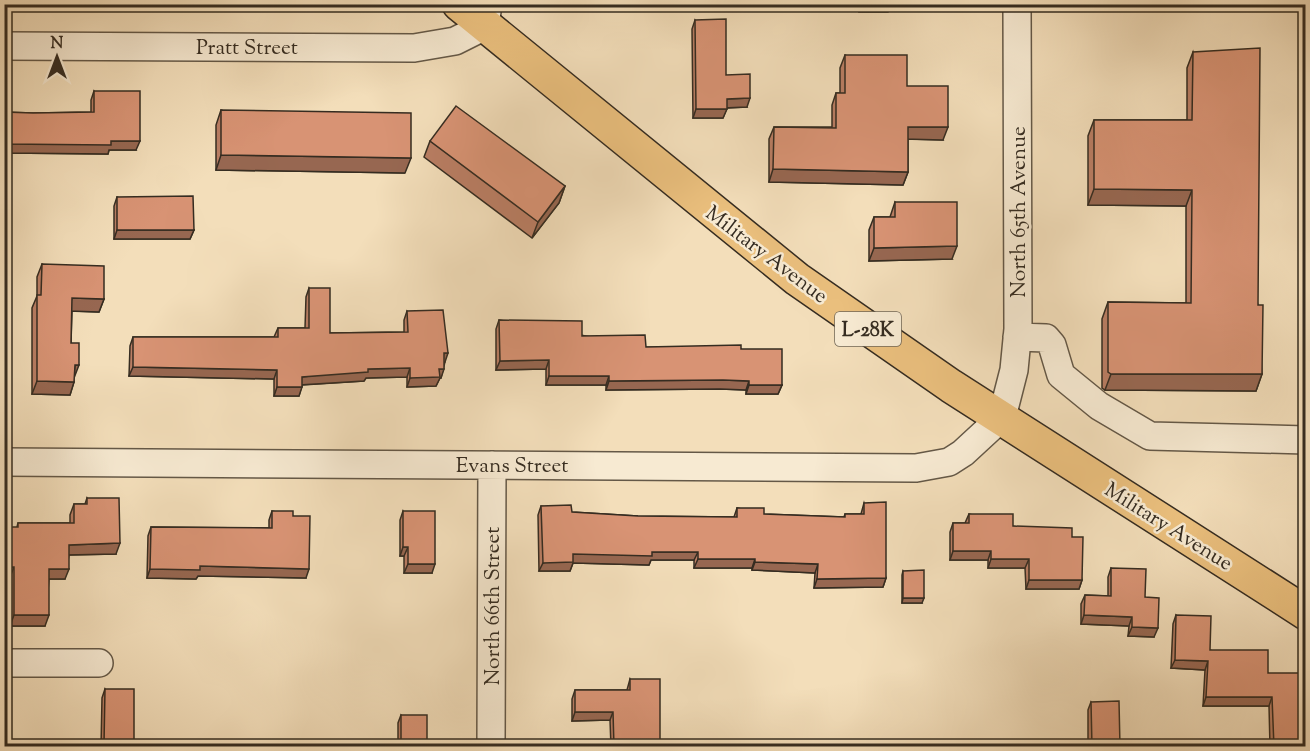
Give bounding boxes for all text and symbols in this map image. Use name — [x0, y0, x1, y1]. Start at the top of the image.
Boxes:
north arrow — [27, 27, 87, 87]
text: N — [51, 33, 64, 56]
street label: Pratt Street — [196, 34, 298, 64]
street label: North 65th Avenue — [1005, 126, 1035, 298]
street label: Military Avenue — [698, 200, 833, 312]
road number: L-28K — [835, 312, 901, 346]
street label: Evans Street — [456, 452, 568, 482]
street label: Military Avenue — [1098, 476, 1238, 579]
street label: North 66th Street — [479, 527, 509, 685]

